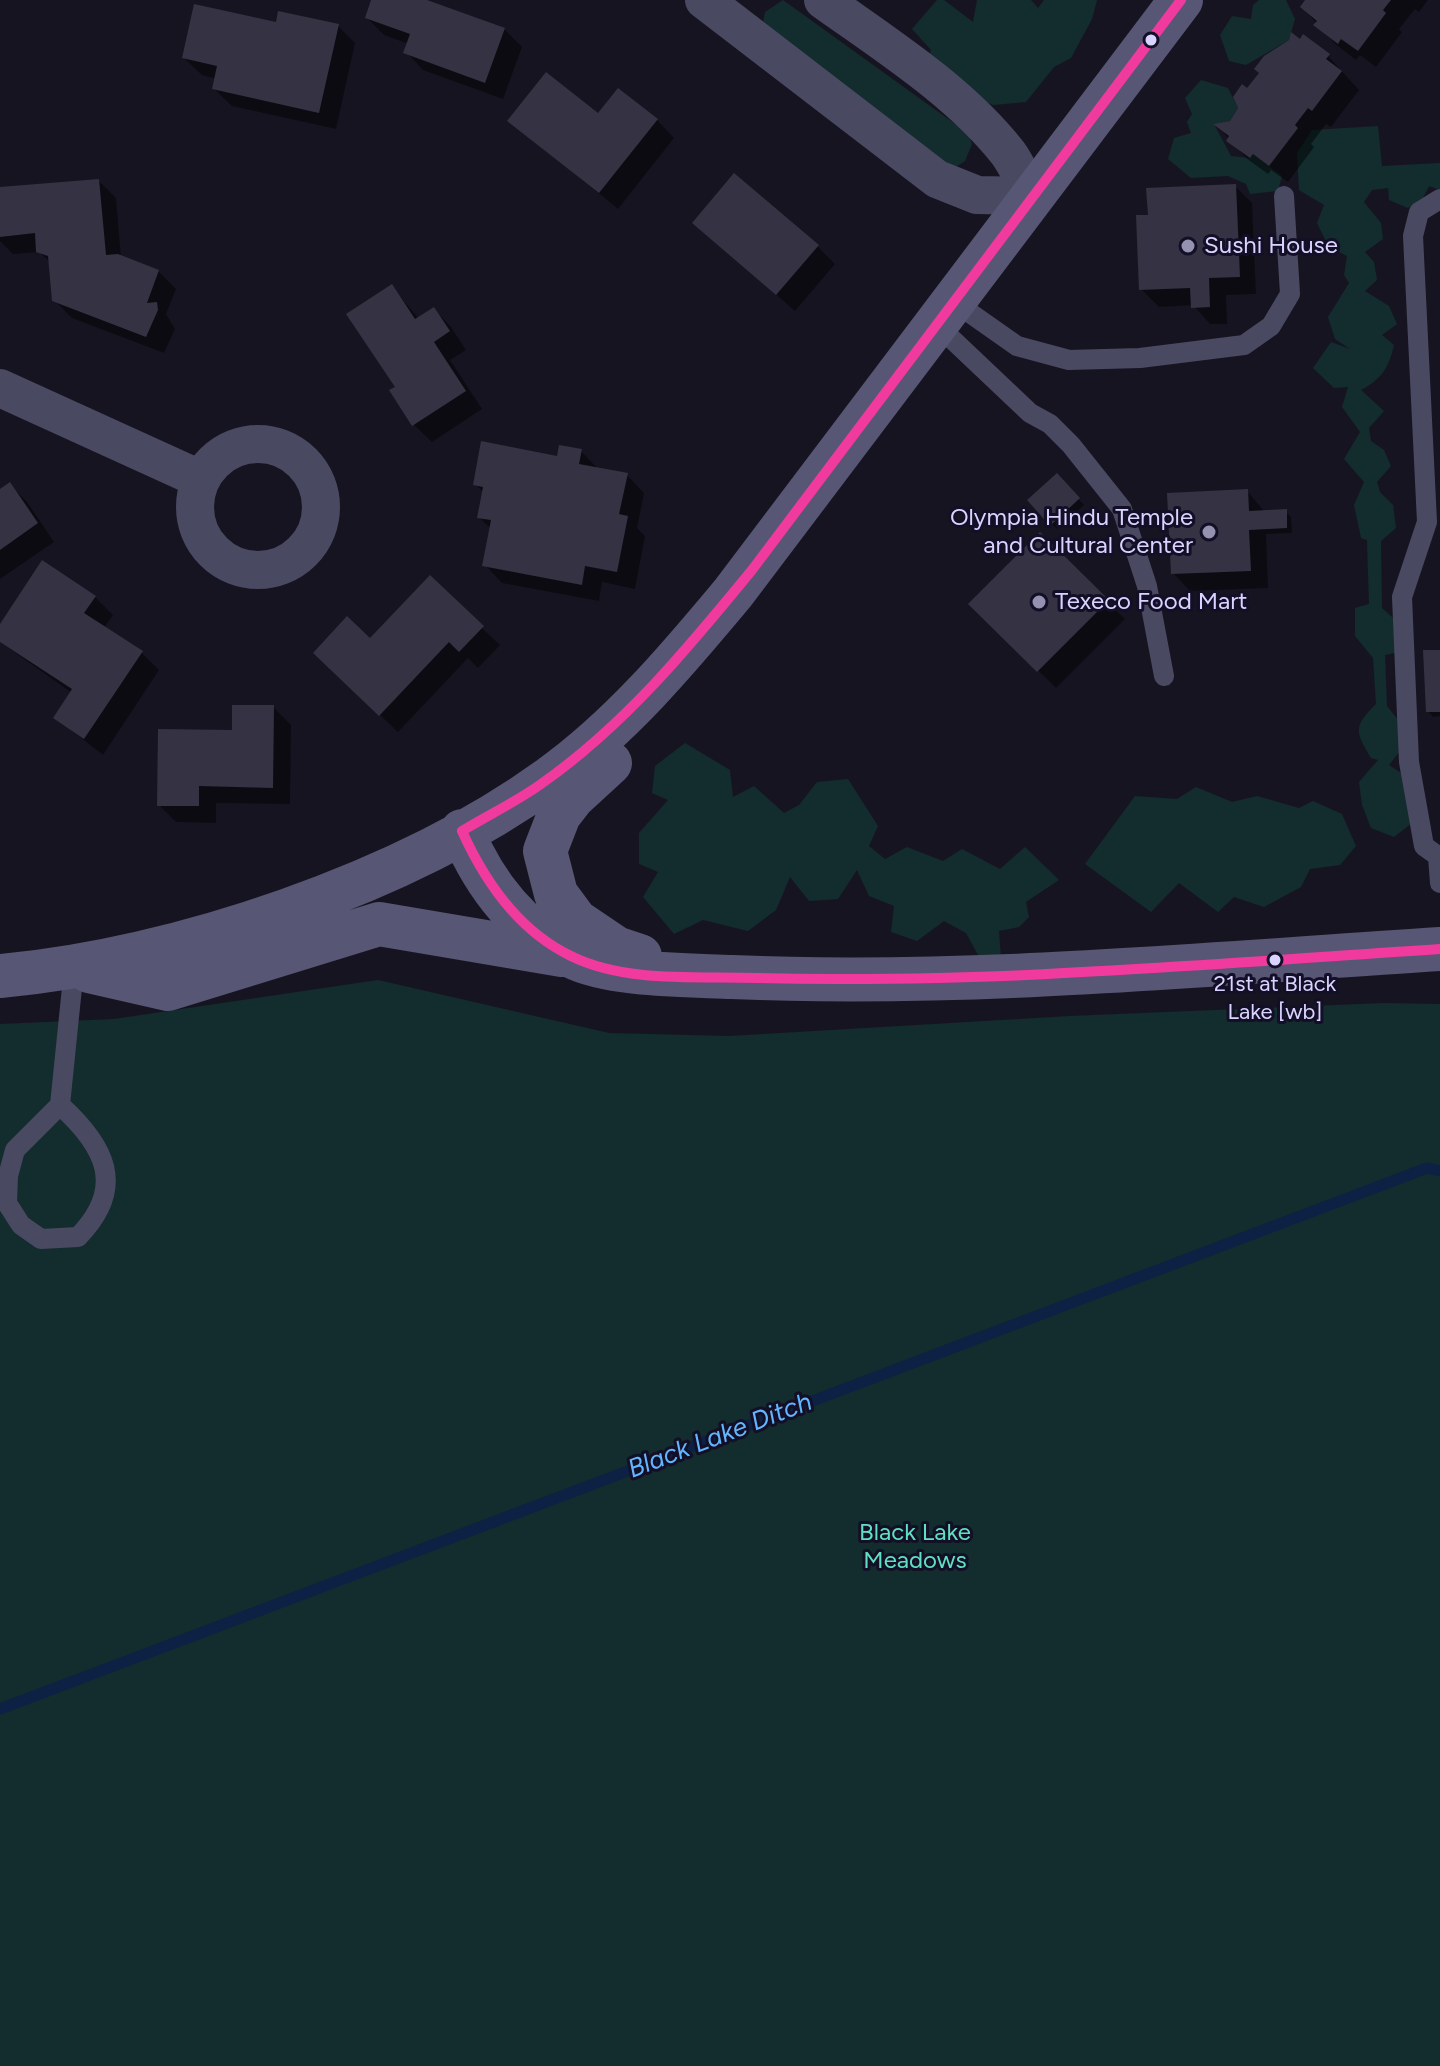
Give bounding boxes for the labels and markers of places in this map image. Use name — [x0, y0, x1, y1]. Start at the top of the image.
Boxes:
unlabelled marker — [1143, 32, 1159, 48]
place label: Sushi House — [1204, 232, 1338, 260]
marker: Sushi House — [1179, 237, 1197, 255]
place label: Olympia Hindu Temple and Cultural Center — [950, 504, 1193, 560]
marker: Olympia Hindu Temple and Cultural Center — [1200, 523, 1218, 541]
place label: Texeco Food Mart — [1055, 588, 1247, 616]
marker: Texeco Food Mart — [1030, 593, 1048, 611]
marker: 21st at Black Lake [wb] — [1267, 952, 1283, 968]
place label: 21st at Black Lake [wb] — [1214, 972, 1336, 1024]

